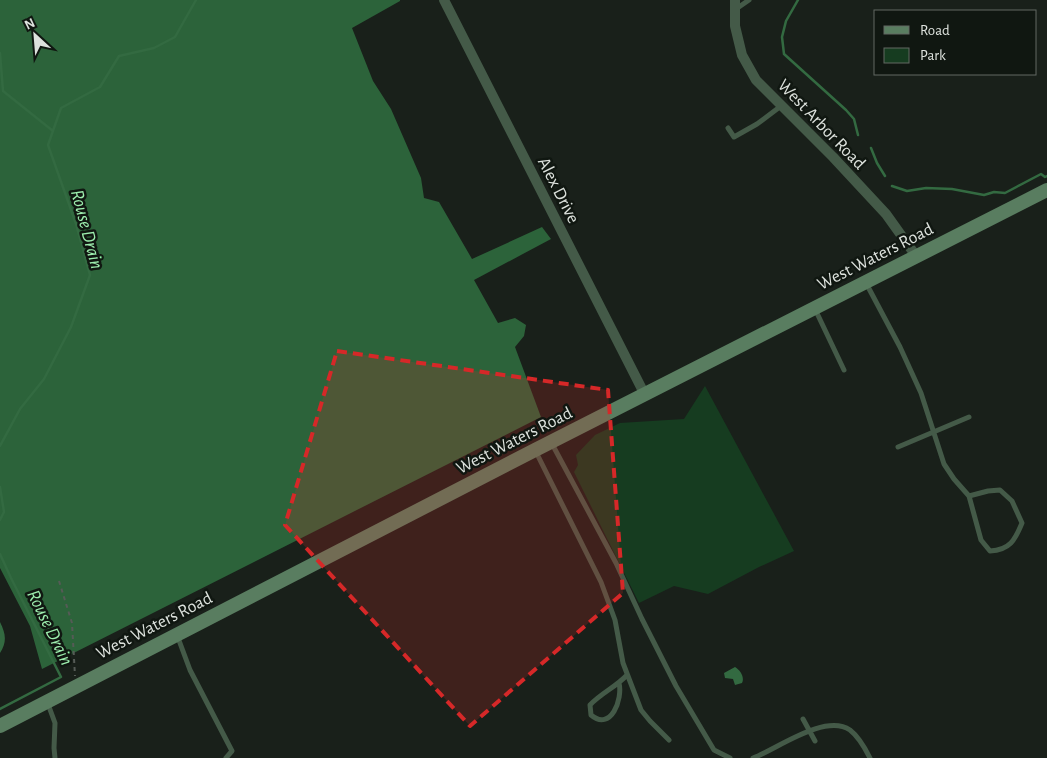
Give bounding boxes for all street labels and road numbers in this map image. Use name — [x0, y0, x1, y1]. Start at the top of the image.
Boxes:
street label: West Arbor Road — [774, 76, 869, 173]
street label: Alex Drive — [534, 155, 582, 226]
street label: West Waters Road — [815, 220, 936, 294]
street label: West Waters Road — [454, 404, 575, 478]
street label: West Waters Road — [94, 589, 215, 663]

